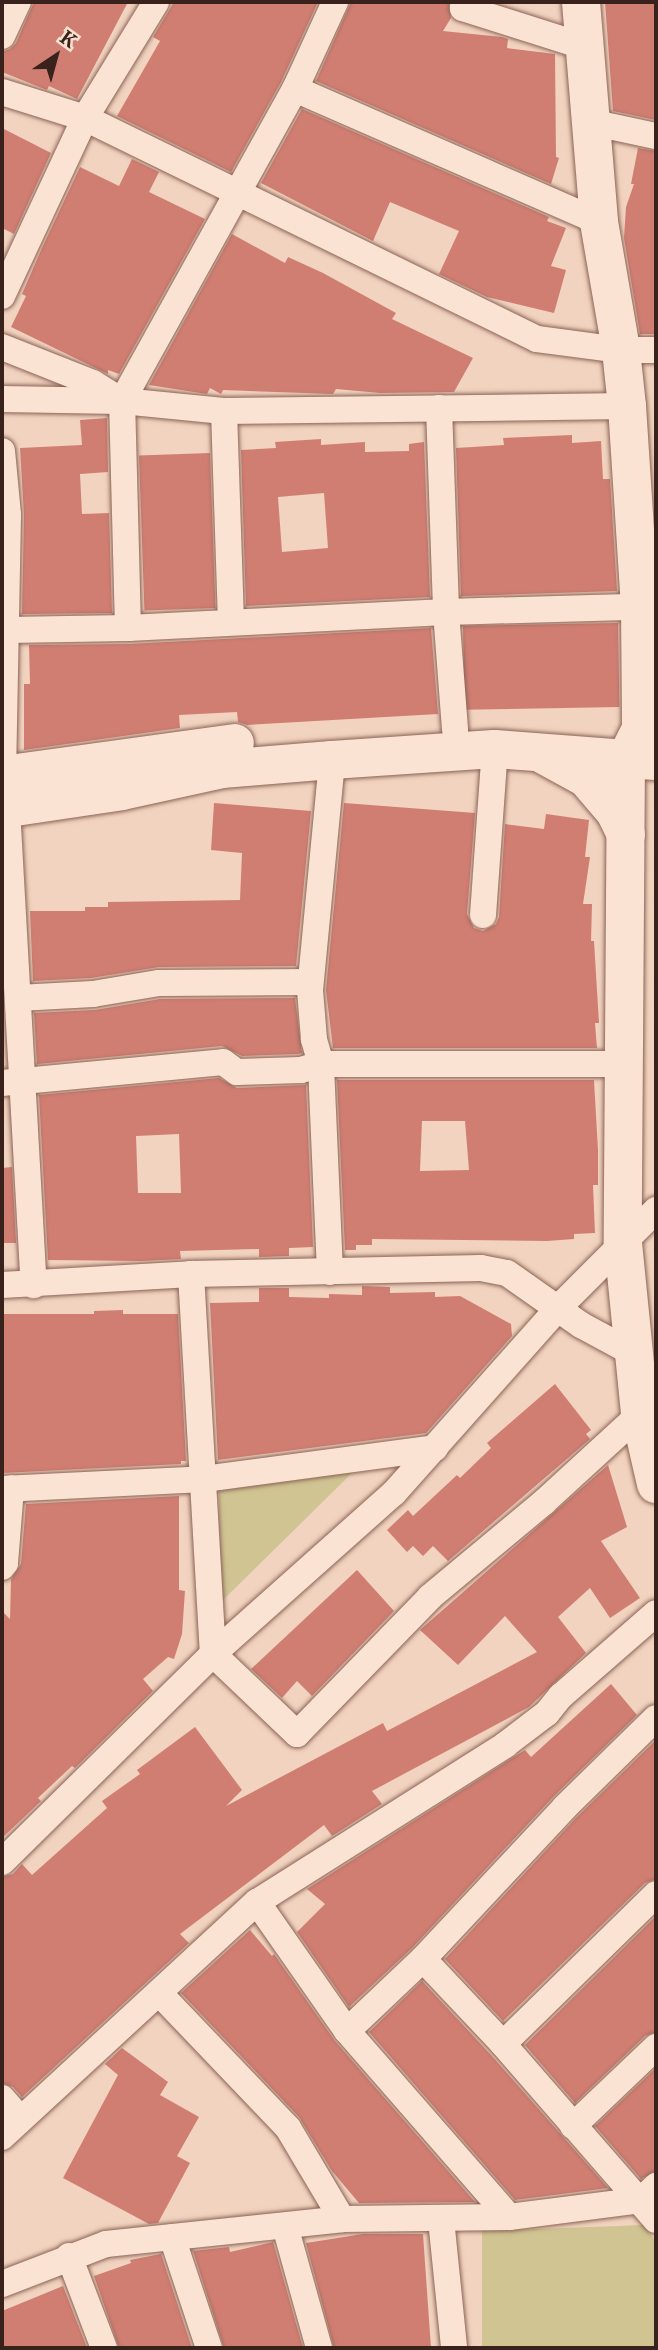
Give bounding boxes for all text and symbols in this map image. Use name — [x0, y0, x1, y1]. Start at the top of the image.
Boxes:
north arrow — [21, 21, 91, 91]
text: K — [56, 25, 81, 53]

